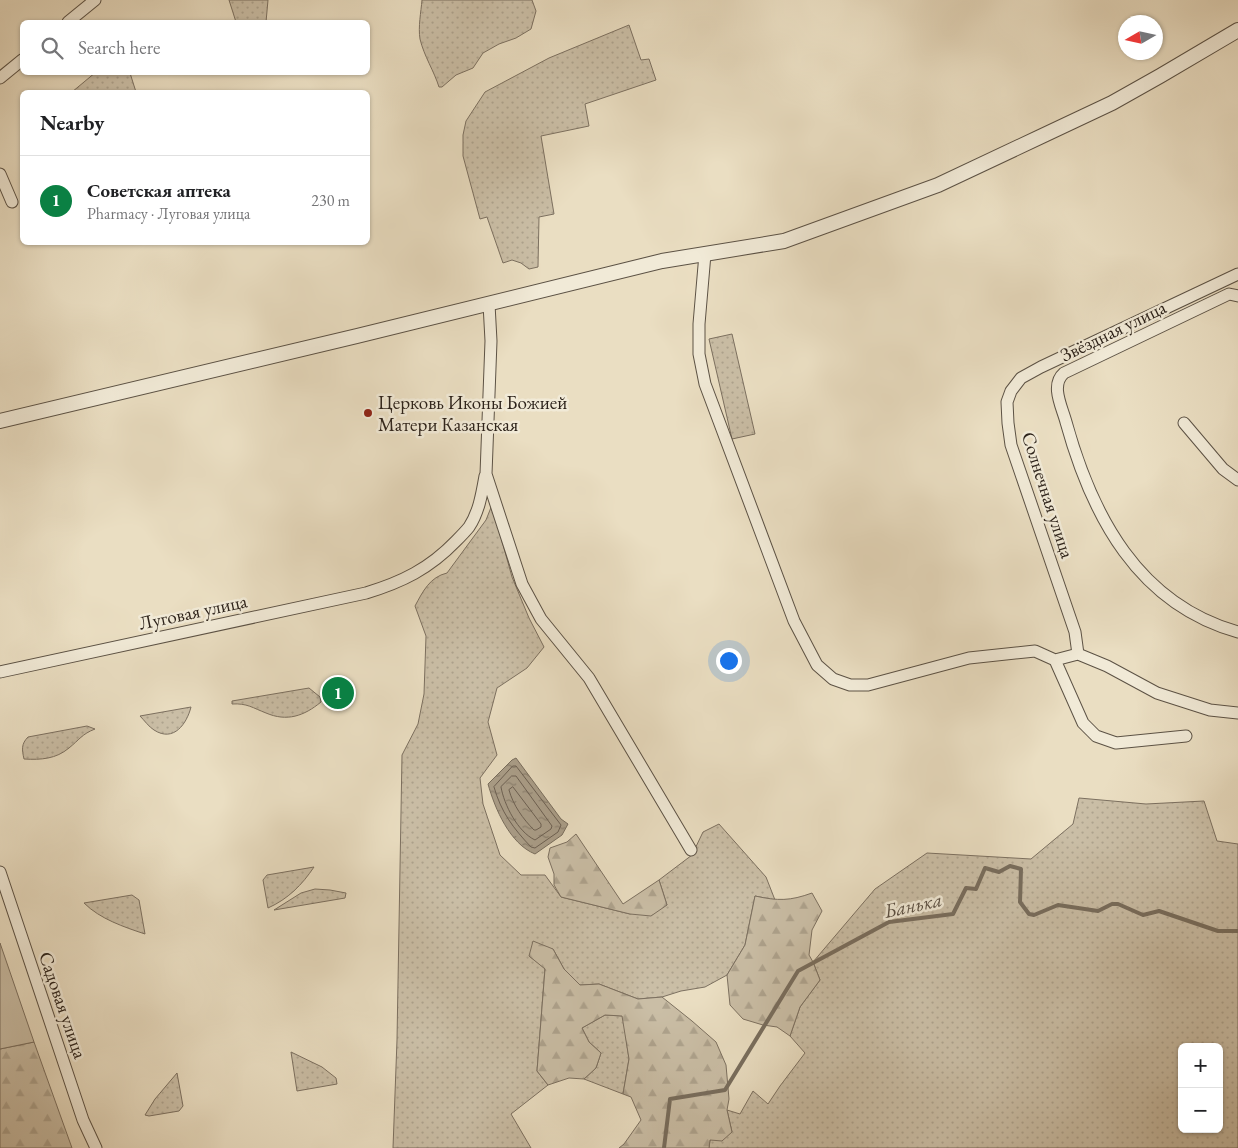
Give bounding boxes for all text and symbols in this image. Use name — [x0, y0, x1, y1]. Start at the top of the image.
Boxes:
north arrow — [1118, 15, 1163, 60]
search box — [20, 20, 370, 75]
icon: search — [38, 34, 66, 62]
text: Search here — [78, 35, 160, 60]
text: Nearby — [40, 109, 104, 136]
text: Советская аптека — [87, 178, 231, 203]
text: 1 — [52, 190, 60, 211]
text: 230 m — [311, 190, 350, 211]
text: Pharmacy · Луговая улица — [87, 203, 250, 224]
street label: Звёздная улица — [1056, 294, 1170, 367]
place label: Церковь Иконы Божией Матери Казанская — [378, 390, 567, 437]
marker: Церковь Иконы Божией Матери Казанская — [362, 407, 374, 419]
street label: Солнечная улица — [1016, 429, 1080, 562]
street label: Луговая улица — [136, 588, 250, 636]
your location — [716, 648, 742, 674]
pin: 1 — [322, 674, 354, 712]
water label: Банька — [881, 886, 944, 924]
street label: Садовая улица — [33, 948, 93, 1062]
map controls — [1178, 1043, 1223, 1133]
button: + — [1178, 1043, 1223, 1088]
button: − — [1178, 1088, 1223, 1133]

